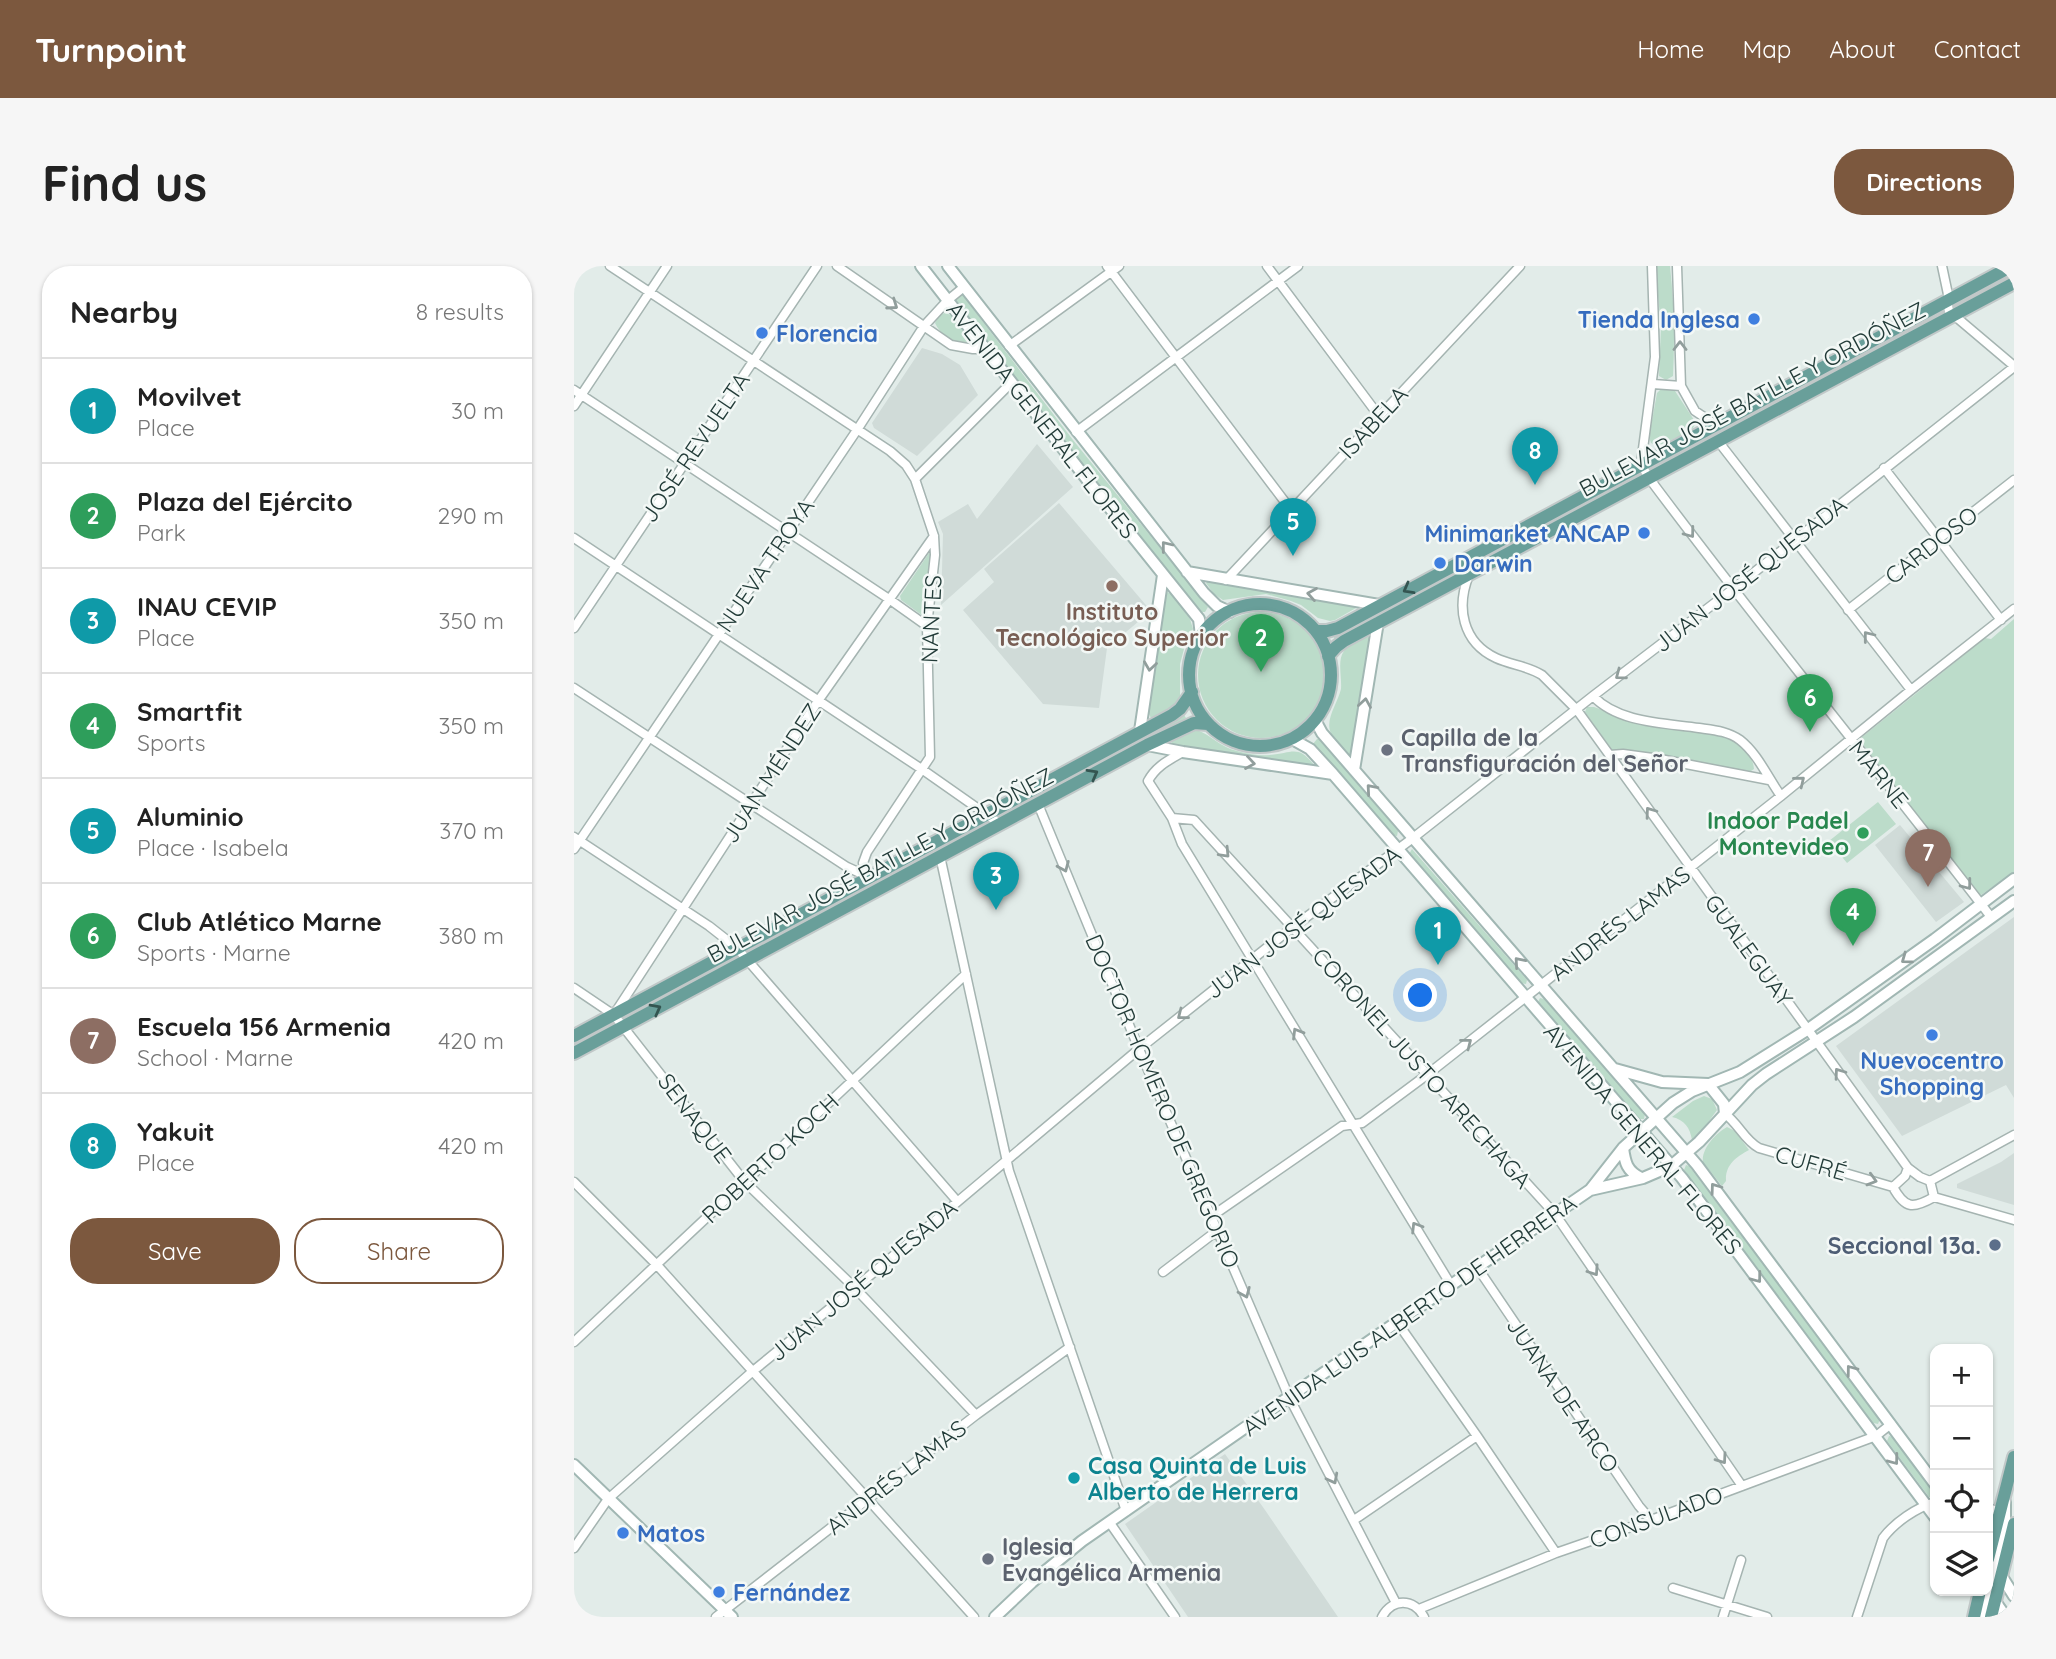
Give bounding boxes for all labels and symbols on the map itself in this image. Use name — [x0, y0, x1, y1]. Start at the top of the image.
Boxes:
street label: BULEVAR JOSÉ BATLLE Y ORDÓÑEZ — [1574, 295, 1930, 503]
street label: AVENIDA GENERAL FLORES — [940, 296, 1144, 544]
one-way arrow — [885, 297, 898, 309]
place label: Tienda Inglesa — [1578, 305, 1740, 334]
marker: Tienda Inglesa — [1746, 311, 1762, 327]
place label: Florencia — [776, 319, 878, 348]
marker: Florencia — [754, 325, 770, 341]
one-way arrow — [1672, 340, 1688, 351]
street label: JOSÉ REVUELTA — [634, 366, 756, 528]
street label: ISABELA — [1332, 380, 1414, 464]
pin: 8 — [1512, 427, 1558, 485]
street label: JUAN JOSÉ QUESADA — [1648, 490, 1852, 658]
street label: NUEVA TROYA — [710, 493, 820, 637]
pin: 5 — [1270, 498, 1316, 556]
street label: CARDOSO — [1879, 500, 1983, 590]
place label: Minimarket ANCAP — [1424, 519, 1630, 548]
marker: Minimarket ANCAP — [1636, 525, 1652, 541]
one-way arrow — [1682, 525, 1694, 538]
one-way arrow — [1162, 541, 1175, 553]
place label: Darwin — [1454, 549, 1533, 578]
marker: Darwin — [1432, 555, 1448, 571]
street label: NANTES — [914, 574, 948, 664]
marker: Instituto Tecnológico Superior — [1104, 578, 1120, 594]
one-way arrow — [1403, 581, 1416, 594]
one-way arrow — [1306, 587, 1318, 602]
place label: Instituto Tecnológico Superior — [995, 597, 1229, 652]
pin: 2 — [1238, 614, 1284, 672]
one-way arrow — [1864, 632, 1877, 644]
one-way arrow — [1143, 660, 1158, 672]
one-way arrow — [1616, 666, 1628, 679]
pin: 6 — [1787, 674, 1833, 732]
one-way arrow — [1357, 697, 1372, 709]
street label: JUAN MÉNDEZ — [715, 698, 827, 848]
place label: Capilla de la Transfiguración del Señor — [1401, 723, 1688, 778]
street label: MARNE — [1843, 734, 1915, 814]
marker: Capilla de la Transfiguración del Señor — [1379, 742, 1395, 758]
one-way arrow — [1244, 755, 1256, 770]
street label: BULEVAR JOSÉ BATLLE Y ORDÓÑEZ — [702, 761, 1058, 969]
one-way arrow — [1086, 768, 1099, 782]
one-way arrow — [1791, 777, 1804, 789]
one-way arrow — [1367, 784, 1379, 797]
place label: Indoor Padel Montevideo — [1707, 806, 1849, 861]
one-way arrow — [1646, 807, 1659, 820]
marker: Indoor Padel Montevideo — [1855, 825, 1871, 841]
pin: 7 — [1905, 829, 1951, 887]
street label: JUAN JOSÉ QUESADA — [1200, 839, 1406, 1005]
one-way arrow — [1217, 845, 1229, 858]
pin: 3 — [973, 852, 1019, 910]
street label: ANDRÉS LAMAS — [1544, 859, 1696, 987]
one-way arrow — [1056, 860, 1070, 872]
one-way arrow — [1958, 878, 1971, 890]
street label: GUALEGUAY — [1699, 888, 1799, 1012]
pin: 4 — [1830, 888, 1876, 946]
pin: 1 — [1415, 907, 1461, 965]
street label: DOCTOR HOMERO DE GREGORIO — [1079, 930, 1247, 1272]
street label: CORONEL JUSTO ARECHAGA — [1306, 942, 1538, 1194]
one-way arrow — [1902, 951, 1914, 964]
one-way arrow — [1515, 957, 1527, 970]
your location — [1403, 978, 1437, 1012]
one-way arrow — [649, 1004, 661, 1017]
one-way arrow — [1177, 1007, 1190, 1020]
street label: AVENIDA GENERAL FLORES — [1538, 1017, 1748, 1261]
one-way arrow — [1292, 1027, 1305, 1040]
marker: Nuevocentro Shopping — [1924, 1027, 1940, 1043]
one-way arrow — [1460, 1039, 1472, 1052]
place label: Nuevocentro Shopping — [1860, 1046, 2004, 1101]
street label: SENAQUE — [652, 1067, 738, 1169]
one-way arrow — [1835, 1068, 1847, 1081]
street label: ROBERTO KOCH — [695, 1087, 845, 1229]
street label: CUFRÉ — [1772, 1139, 1850, 1187]
one-way arrow — [1866, 1172, 1878, 1187]
one-way arrow — [1710, 1183, 1723, 1196]
street label: AVENIDA LUIS ALBERTO DE HERRERA — [1236, 1188, 1582, 1442]
street label: JUAN JOSÉ QUESADA — [763, 1193, 963, 1367]
one-way arrow — [1411, 1221, 1424, 1234]
place label: Seccional 13a. — [1828, 1231, 1981, 1260]
marker: Seccional 13a. — [1987, 1237, 2003, 1253]
one-way arrow — [1586, 1263, 1599, 1276]
one-way arrow — [1749, 1271, 1761, 1283]
one-way arrow — [1237, 1286, 1251, 1299]
street label: JUANA DE ARCO — [1500, 1312, 1626, 1478]
one-way arrow — [1846, 1365, 1859, 1378]
street label: ANDRÉS LAMAS — [820, 1413, 972, 1541]
place label: Casa Quinta de Luis Alberto de Herrera — [1088, 1451, 1307, 1506]
one-way arrow — [1714, 1451, 1726, 1464]
one-way arrow — [1885, 1452, 1898, 1465]
marker: Casa Quinta de Luis Alberto de Herrera — [1066, 1470, 1082, 1486]
one-way arrow — [1324, 1472, 1338, 1485]
street label: CONSULADO — [1585, 1479, 1727, 1555]
place label: Matos — [637, 1519, 705, 1548]
marker: Matos — [615, 1525, 631, 1541]
place label: Iglesia Evangélica Armenia — [1002, 1532, 1221, 1587]
marker: Iglesia Evangélica Armenia — [980, 1551, 996, 1567]
place label: Fernández — [733, 1578, 850, 1607]
marker: Fernández — [711, 1584, 727, 1600]

